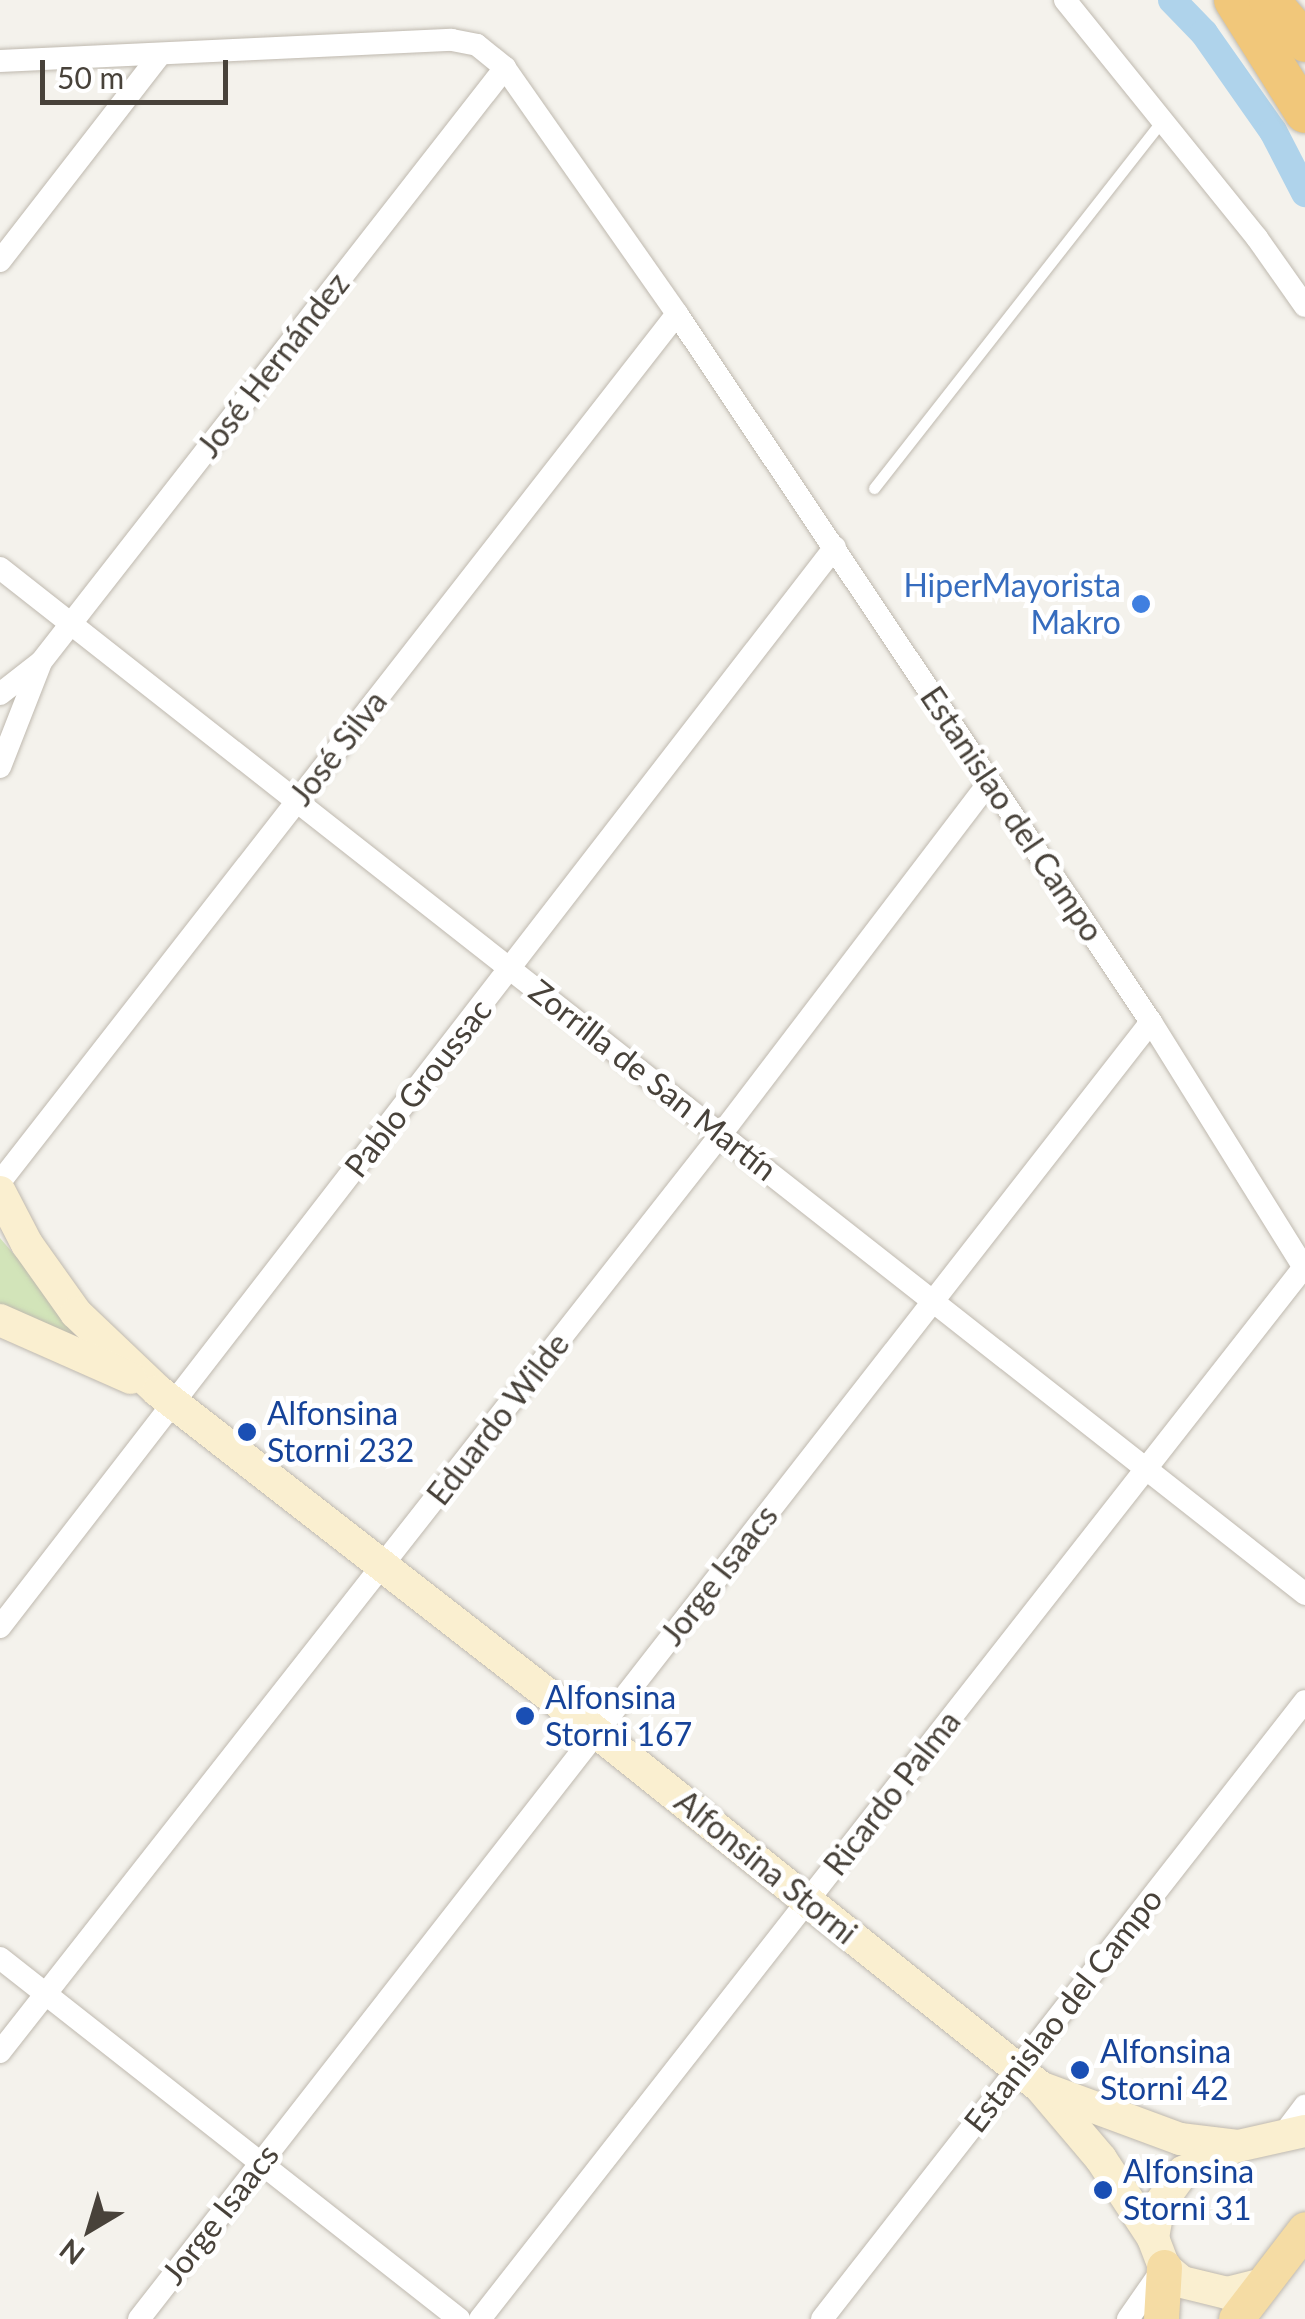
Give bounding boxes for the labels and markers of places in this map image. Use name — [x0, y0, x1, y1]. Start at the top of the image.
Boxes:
place label: HiperMayorista Makro — [903, 567, 1121, 642]
marker: HiperMayorista Makro — [1130, 593, 1152, 615]
place label: Alfonsina Storni 232 — [267, 1395, 414, 1470]
marker: Alfonsina Storni 232 — [236, 1421, 258, 1443]
place label: Alfonsina Storni 167 — [545, 1679, 692, 1754]
marker: Alfonsina Storni 167 — [514, 1705, 536, 1727]
place label: Alfonsina Storni 42 — [1100, 2033, 1231, 2108]
marker: Alfonsina Storni 42 — [1069, 2059, 1091, 2081]
place label: Alfonsina Storni 31 — [1123, 2153, 1254, 2228]
marker: Alfonsina Storni 31 — [1092, 2179, 1114, 2201]

